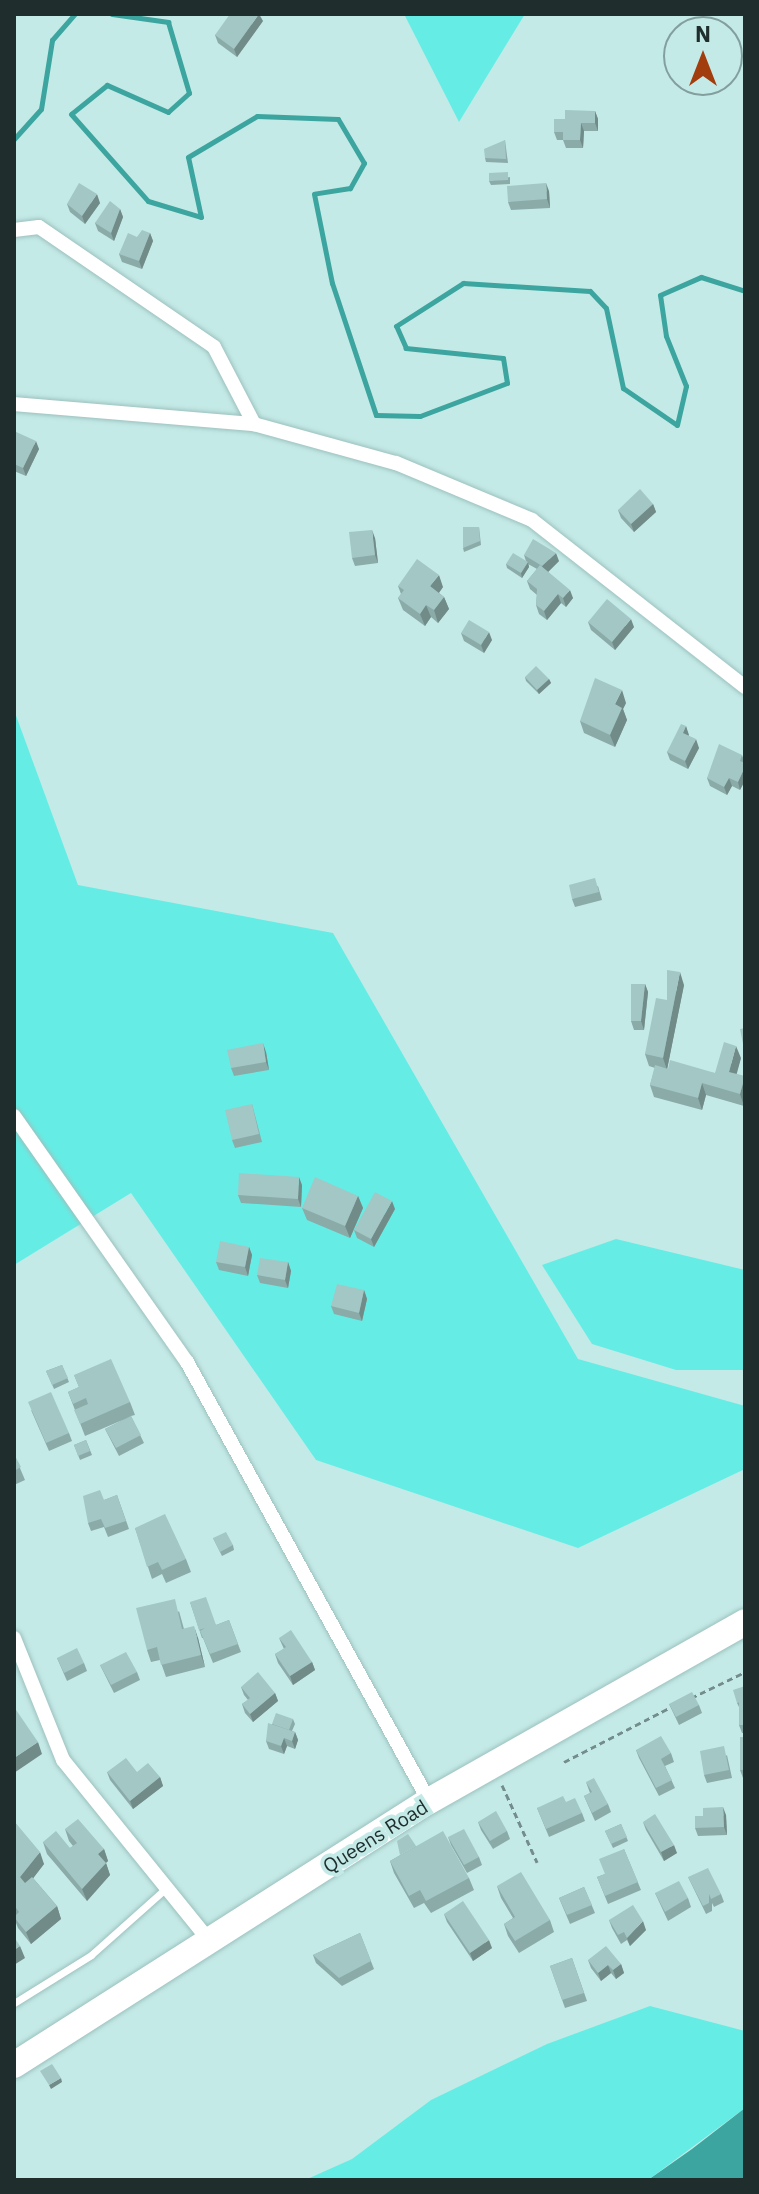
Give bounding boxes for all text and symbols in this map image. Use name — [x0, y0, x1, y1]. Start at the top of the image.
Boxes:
north arrow — [663, 16, 743, 96]
text: N — [695, 19, 711, 48]
street label: Queens Road — [318, 1794, 432, 1878]

